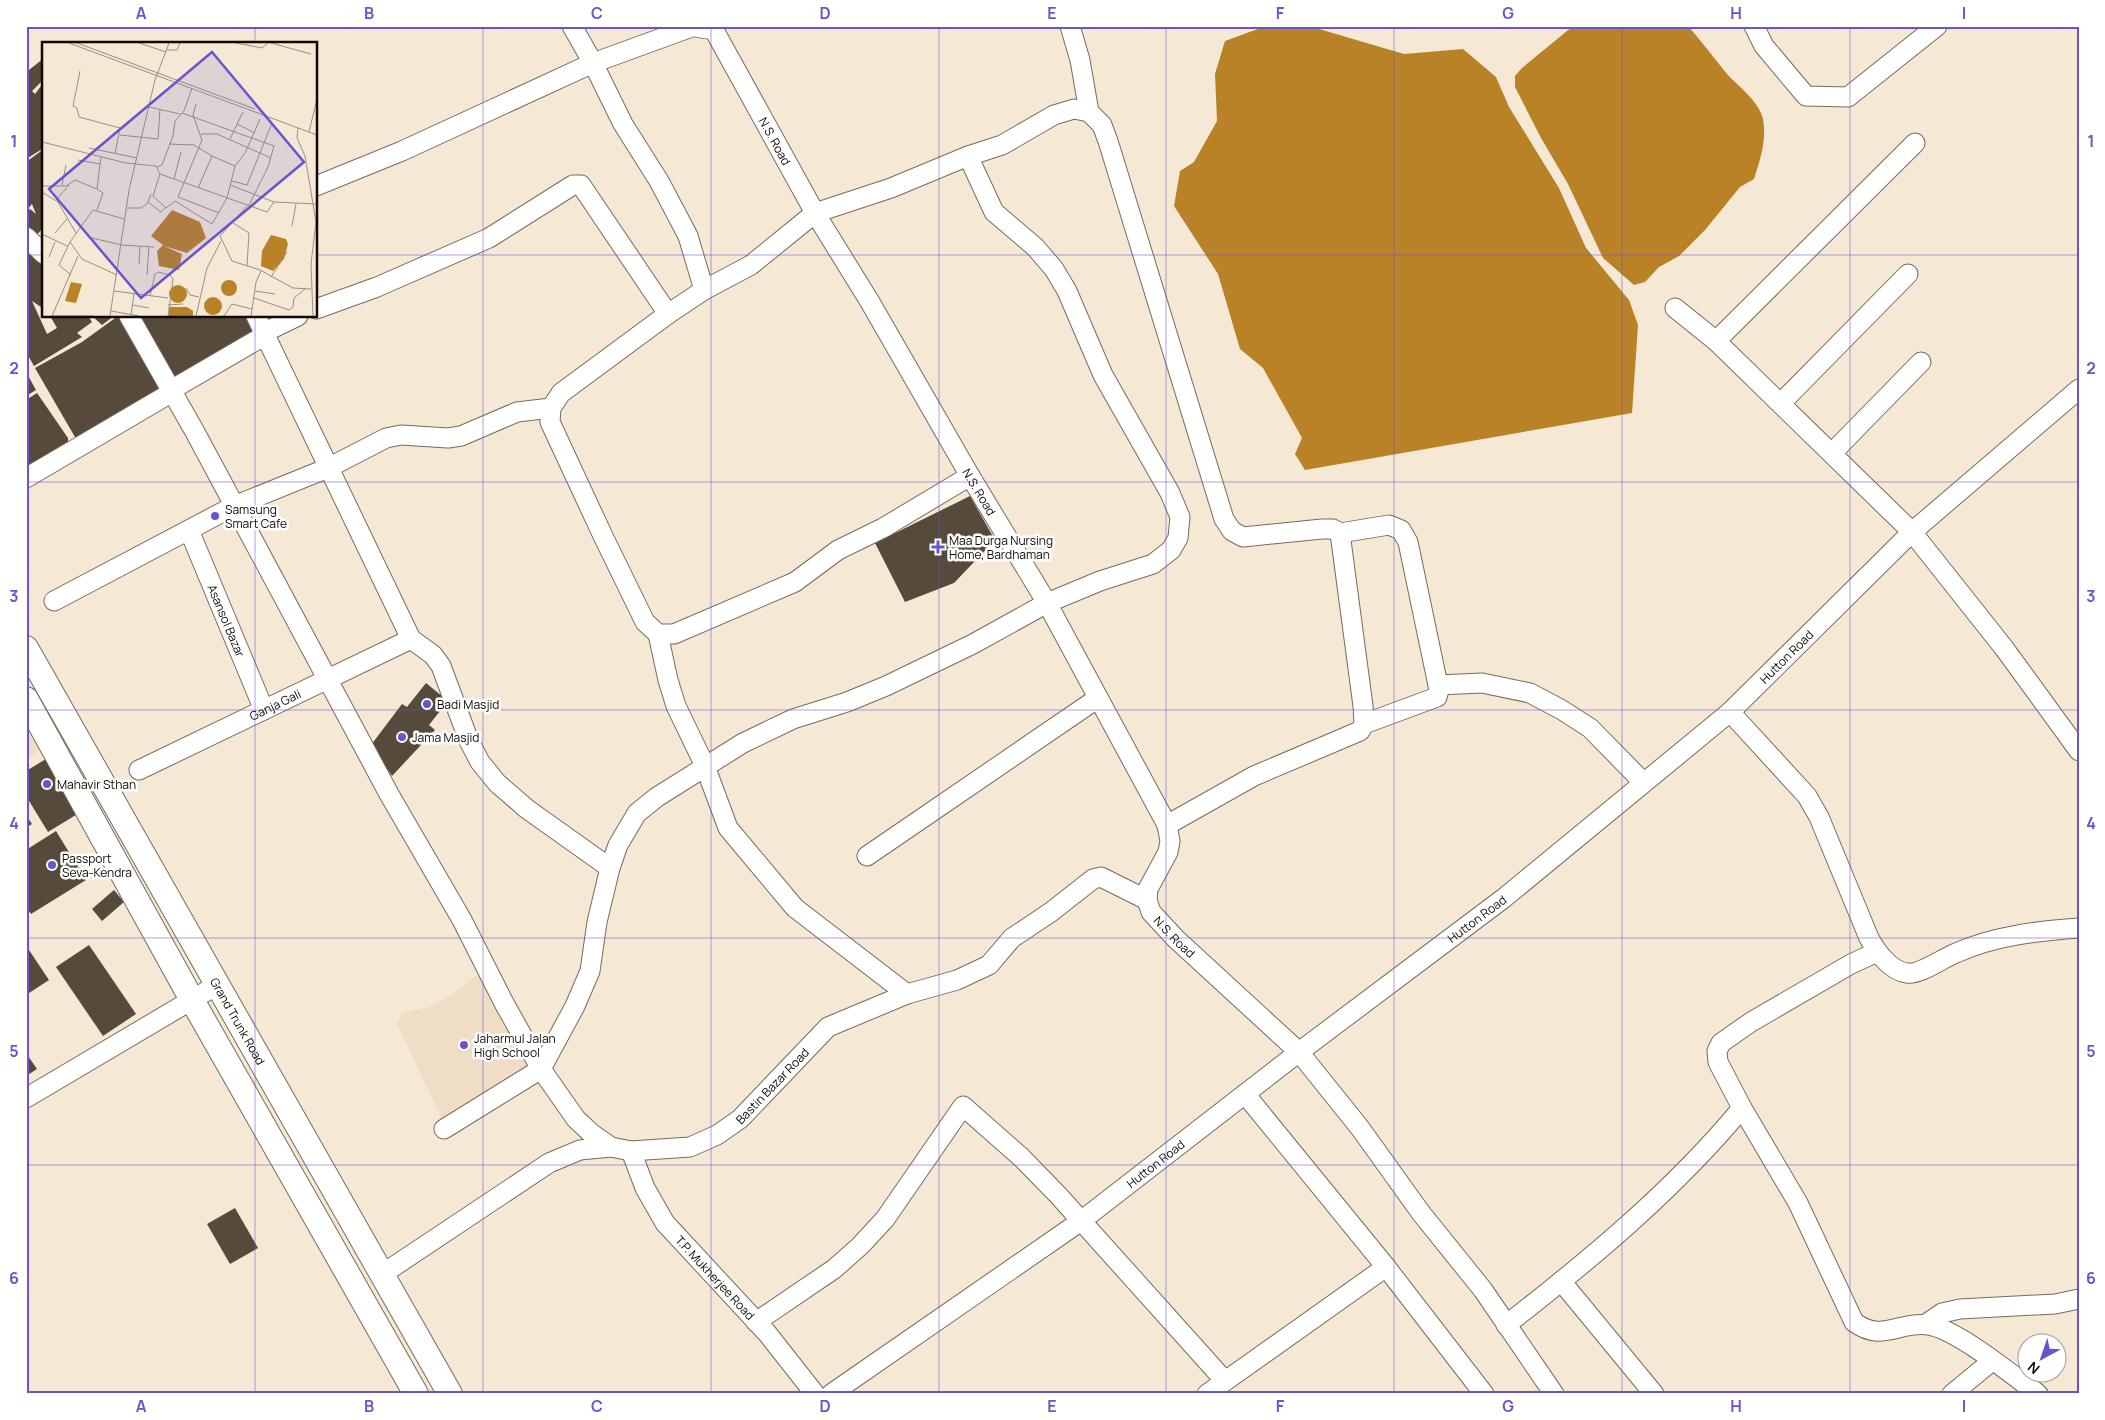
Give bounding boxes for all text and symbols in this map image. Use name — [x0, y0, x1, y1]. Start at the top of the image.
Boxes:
text: A — [136, 2, 147, 24]
text: B — [364, 2, 374, 24]
text: C — [591, 2, 603, 24]
text: D — [819, 2, 831, 24]
text: E — [1047, 2, 1057, 24]
text: F — [1276, 2, 1285, 24]
text: G — [1502, 2, 1514, 24]
text: H — [1730, 2, 1742, 24]
text: I — [1962, 2, 1966, 24]
inset map — [42, 42, 318, 318]
street label: N.S. Road — [755, 114, 795, 168]
text: 1 — [10, 130, 18, 152]
text: 1 — [2087, 130, 2095, 152]
text: 2 — [9, 357, 19, 379]
text: 2 — [2086, 357, 2096, 379]
street label: N.S. Road — [959, 465, 1000, 518]
place label: Samsung Smart Cafe — [225, 501, 287, 532]
marker: Samsung Smart Cafe — [209, 510, 221, 522]
place label: Maa Durga Nursing Home, Bardhaman — [949, 532, 1053, 563]
marker: Maa Durga Nursing Home, Bardhaman — [931, 540, 945, 554]
street label: Asansol Bazar — [204, 581, 250, 660]
text: 3 — [9, 585, 19, 607]
text: 3 — [2086, 585, 2096, 607]
street label: Hutton Road — [1756, 626, 1817, 687]
street label: Ganja Gali — [247, 685, 304, 724]
place label: Badi Masjid — [437, 696, 499, 713]
marker: Badi Masjid — [421, 698, 433, 710]
place label: Jama Masjid — [412, 729, 479, 746]
marker: Jama Masjid — [396, 731, 408, 743]
place label: Mahavir Sthan — [57, 776, 136, 793]
marker: Mahavir Sthan — [41, 778, 53, 790]
text: 4 — [9, 812, 19, 834]
text: 4 — [2086, 812, 2096, 834]
place label: Passport Seva-Kendra — [62, 850, 132, 881]
marker: Passport Seva-Kendra — [46, 859, 58, 871]
street label: Hutton Road — [1444, 891, 1509, 946]
street label: N.S. Road — [1150, 912, 1199, 961]
street label: Grand Trunk Road — [206, 974, 270, 1068]
place label: Jaharmul Jalan High School — [474, 1030, 556, 1061]
marker: Jaharmul Jalan High School — [458, 1039, 470, 1051]
text: 5 — [9, 1040, 19, 1062]
text: 5 — [2086, 1040, 2096, 1062]
street label: Bastin Bazar Road — [731, 1044, 812, 1127]
street label: Hutton Road — [1123, 1135, 1188, 1191]
street label: T.P. Mukherjee Road — [672, 1231, 759, 1323]
text: 6 — [9, 1267, 19, 1289]
text: 6 — [2086, 1267, 2096, 1289]
north arrow — [2018, 1332, 2068, 1382]
text: N — [2023, 1358, 2043, 1379]
text: A — [136, 1395, 147, 1417]
text: B — [364, 1395, 374, 1417]
text: C — [591, 1395, 603, 1417]
text: D — [819, 1395, 831, 1417]
text: E — [1047, 1395, 1057, 1417]
text: F — [1276, 1395, 1285, 1417]
text: G — [1502, 1395, 1514, 1417]
text: H — [1730, 1395, 1742, 1417]
text: I — [1962, 1395, 1966, 1417]

